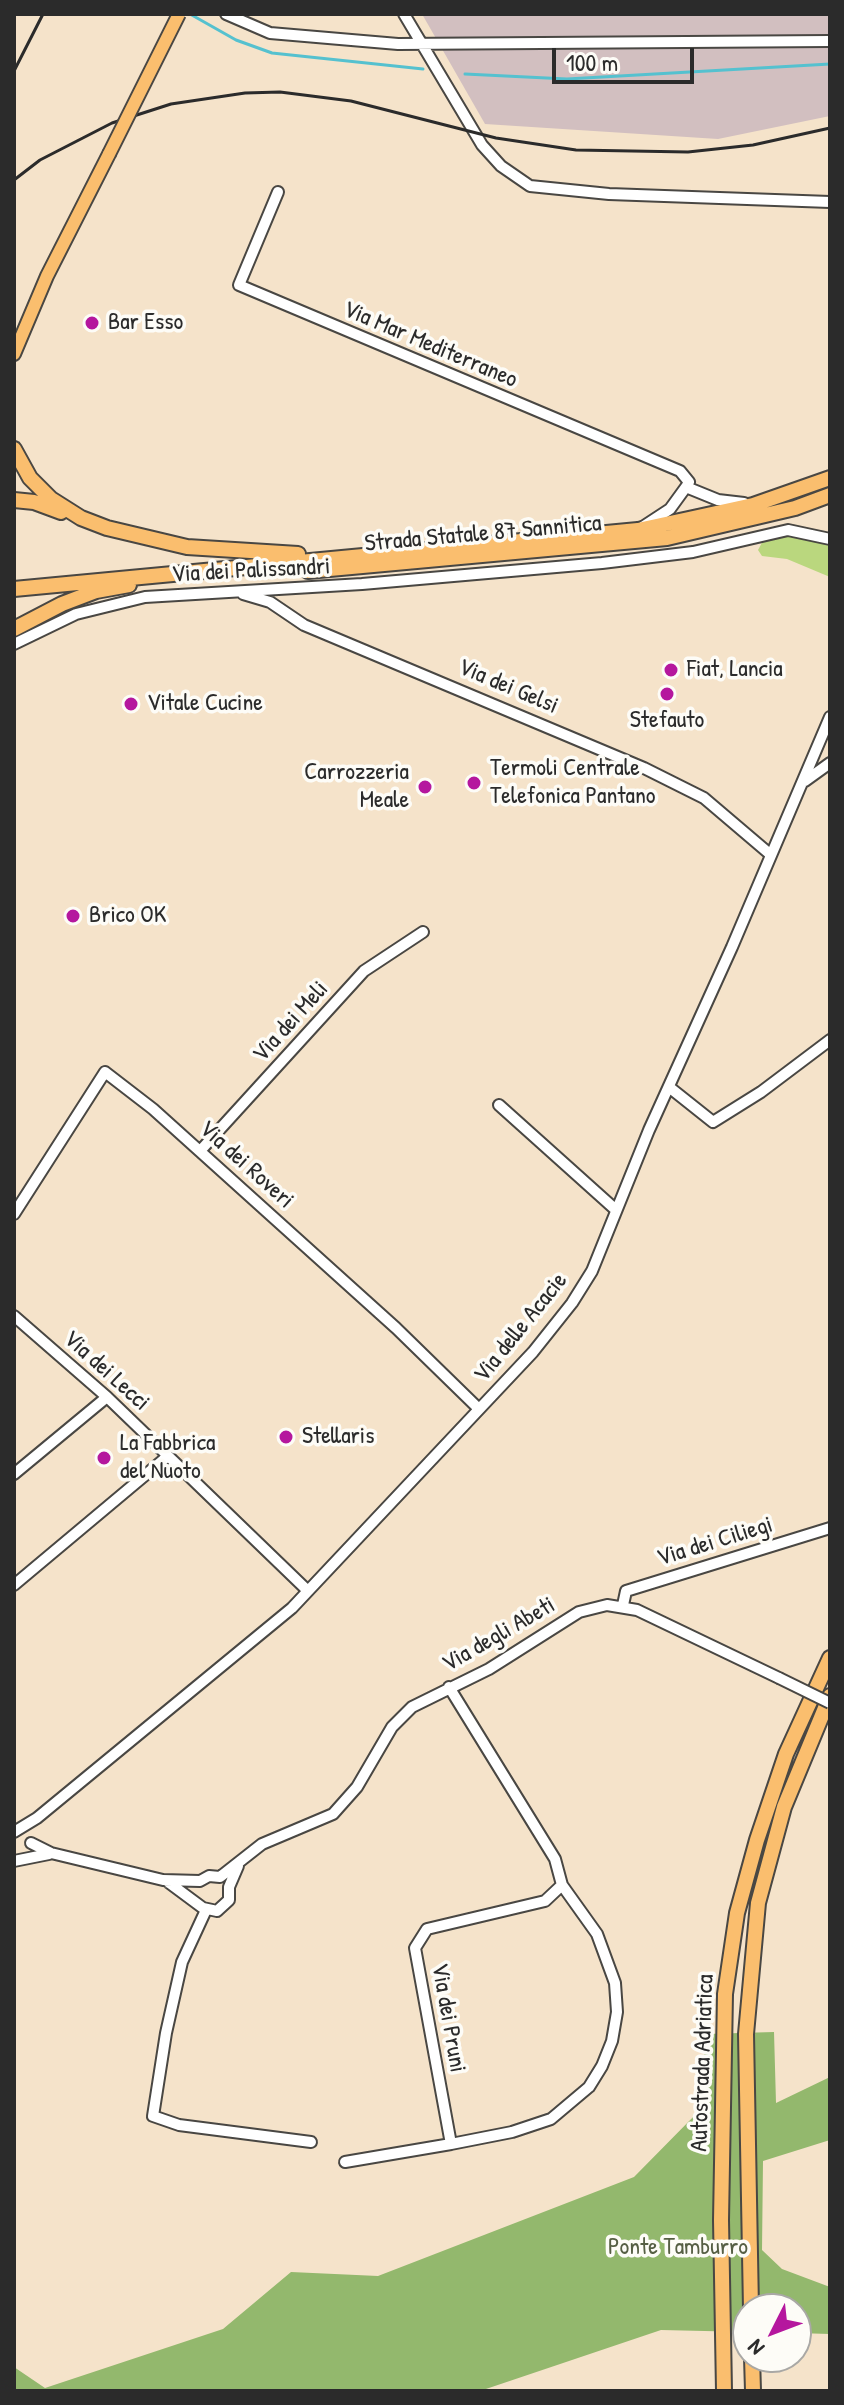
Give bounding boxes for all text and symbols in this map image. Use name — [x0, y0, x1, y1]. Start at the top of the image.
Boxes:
scale bar — [556, 32, 698, 82]
text: 100 m — [566, 46, 618, 78]
street label: Via Mar Mediterraneo — [339, 295, 521, 395]
place label: Bar Esso — [108, 309, 183, 337]
marker: Bar Esso — [83, 314, 101, 332]
street label: Strada Statale 87 Sannitica — [363, 509, 603, 559]
street label: Via dei Palissandri — [171, 552, 331, 590]
street label: Via dei Gelsi — [454, 653, 562, 721]
place label: Fiat, Lancia — [687, 656, 783, 684]
marker: Fiat, Lancia — [662, 661, 680, 679]
marker: Stefauto — [658, 685, 676, 703]
place label: Vitale Cucine — [147, 690, 263, 718]
marker: Vitale Cucine — [122, 695, 140, 713]
place label: Stefauto — [630, 707, 704, 735]
place label: Termoli Centrale Telefonica Pantano — [490, 755, 655, 811]
place label: Carrozzeria Meale — [304, 759, 409, 815]
marker: Termoli Centrale Telefonica Pantano — [465, 774, 483, 792]
marker: Carrozzeria Meale — [416, 778, 434, 796]
place label: Brico OK — [89, 902, 166, 930]
marker: Brico OK — [64, 907, 82, 925]
street label: Via dei Meli — [247, 976, 335, 1068]
street label: Via dei Roveri — [193, 1115, 299, 1215]
street label: Via delle Acacie — [468, 1267, 574, 1389]
street label: Via dei Lecci — [57, 1325, 155, 1417]
place label: Stellaris — [302, 1423, 374, 1451]
marker: Stellaris — [277, 1428, 295, 1446]
place label: La Fabbrica del Nuoto — [120, 1430, 215, 1486]
marker: La Fabbrica del Nuoto — [95, 1449, 113, 1467]
street label: Via dei Ciliegi — [654, 1511, 776, 1573]
street label: Via degli Abeti — [437, 1591, 561, 1679]
street label: Via dei Pruni — [424, 1961, 472, 2075]
street label: Autostrada Adriatica — [686, 1974, 720, 2152]
park label: Ponte Tamburro — [608, 2234, 748, 2262]
north arrow — [732, 2293, 812, 2373]
text: N — [741, 2333, 771, 2362]

